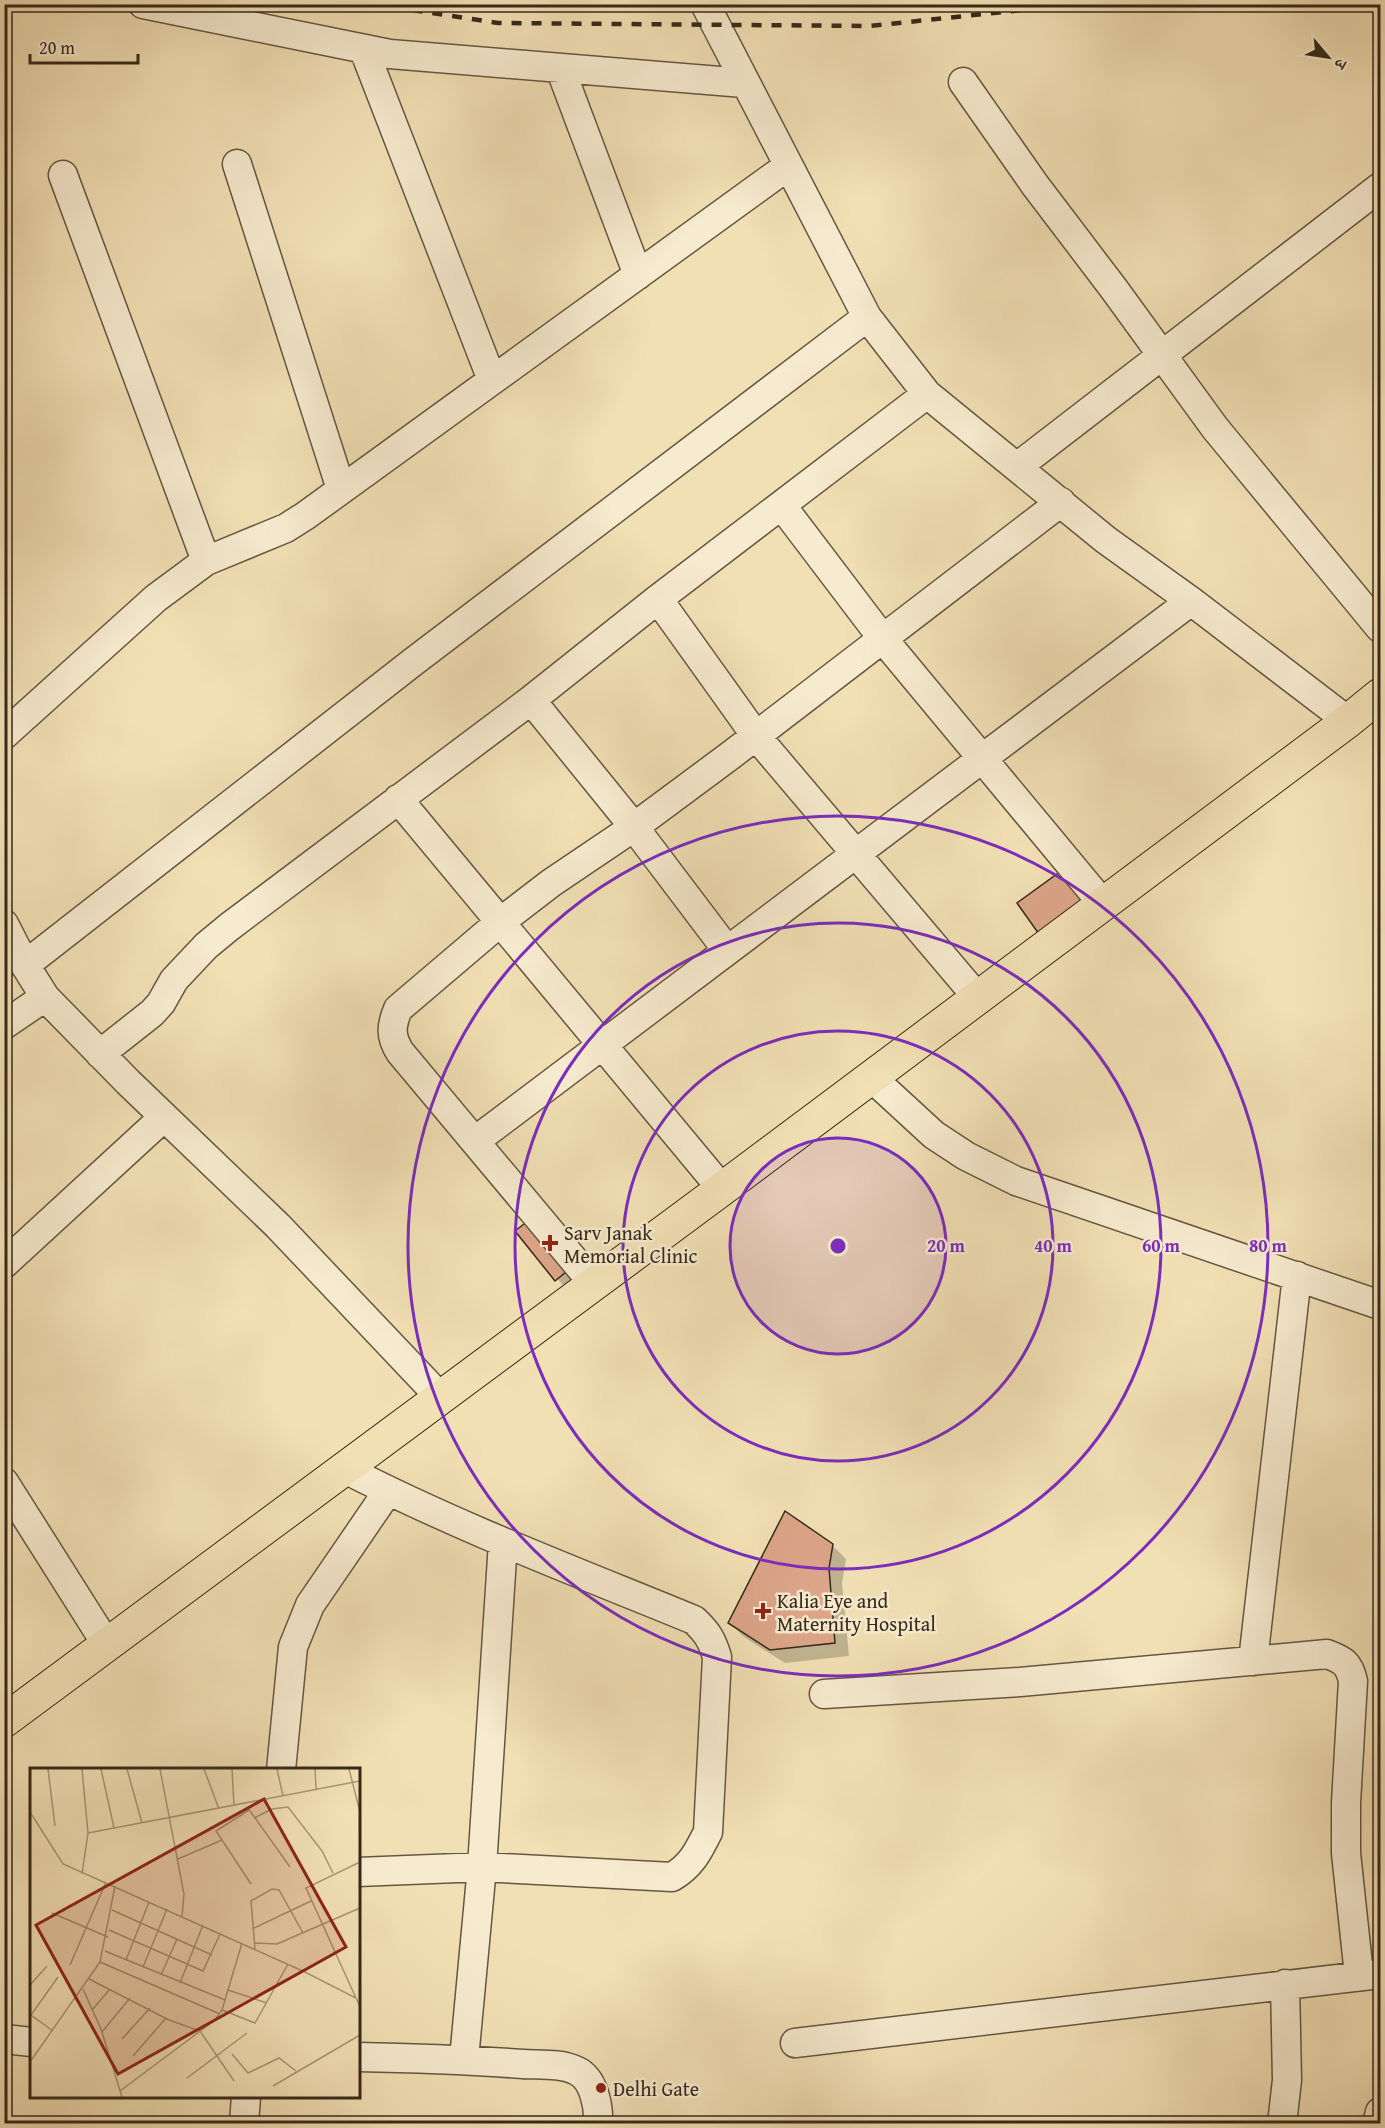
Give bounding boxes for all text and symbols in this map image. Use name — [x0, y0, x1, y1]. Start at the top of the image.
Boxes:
scale bar — [30, 27, 138, 65]
north arrow — [1298, 27, 1358, 87]
text: 20 m — [39, 34, 75, 61]
text: उ — [1328, 54, 1354, 75]
place label: Sarv Janak Memorial Clinic — [564, 1218, 698, 1270]
text: 20 m — [927, 1232, 966, 1259]
text: 40 m — [1034, 1232, 1073, 1259]
text: 60 m — [1142, 1232, 1181, 1259]
text: 80 m — [1249, 1232, 1288, 1259]
marker: Sarv Janak Memorial Clinic — [541, 1234, 559, 1252]
centre of rings — [828, 1236, 848, 1256]
place label: Kalia Eye and Maternity Hospital — [777, 1586, 936, 1638]
marker: Kalia Eye and Maternity Hospital — [754, 1602, 772, 1620]
inset map — [30, 1768, 360, 2098]
place label: Delhi Gate — [613, 2074, 699, 2103]
marker: Delhi Gate — [594, 2081, 608, 2095]

